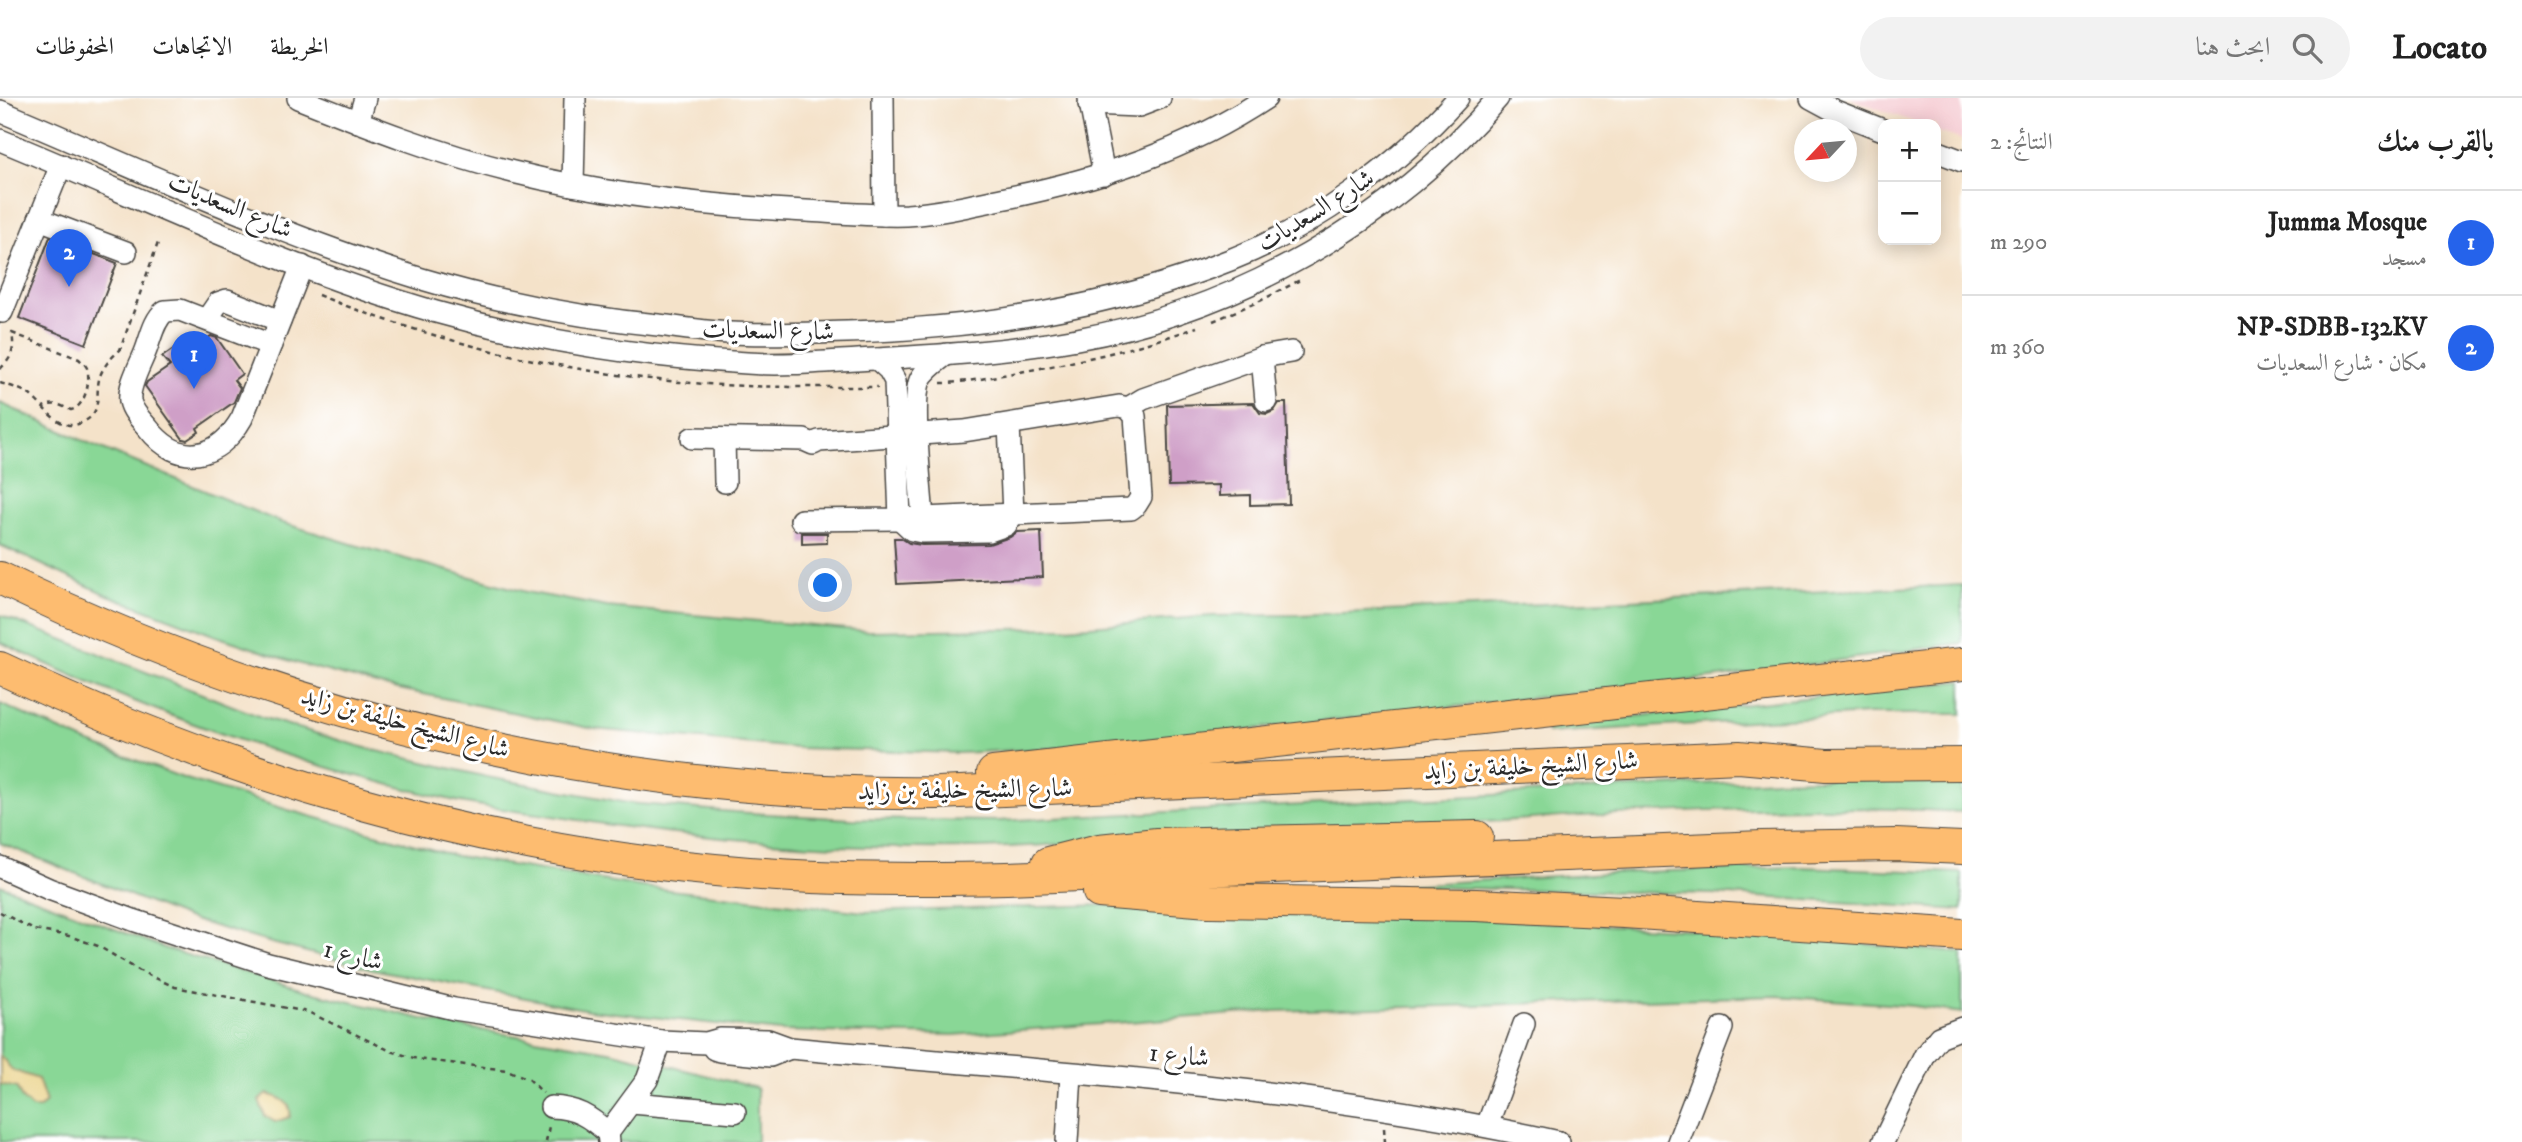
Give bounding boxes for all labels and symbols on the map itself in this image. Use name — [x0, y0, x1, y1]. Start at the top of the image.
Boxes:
north arrow — [1794, 119, 1857, 182]
street label: شارع السعديات — [1251, 162, 1383, 263]
street label: شارع السعديات — [161, 165, 297, 251]
pin: 2 — [46, 229, 92, 287]
street label: شارع السعديات — [701, 313, 834, 353]
pin: 1 — [171, 331, 217, 389]
your location — [808, 568, 842, 602]
street label: شارع الشيخ خليفة بن زايد — [296, 679, 513, 773]
street label: شارع الشيخ خليفة بن زايد — [1423, 744, 1639, 794]
street label: شارع الشيخ خليفة بن زايد — [857, 772, 1073, 814]
street label: شارع 1 — [319, 933, 386, 983]
street label: شارع 1 — [1147, 1036, 1211, 1080]

